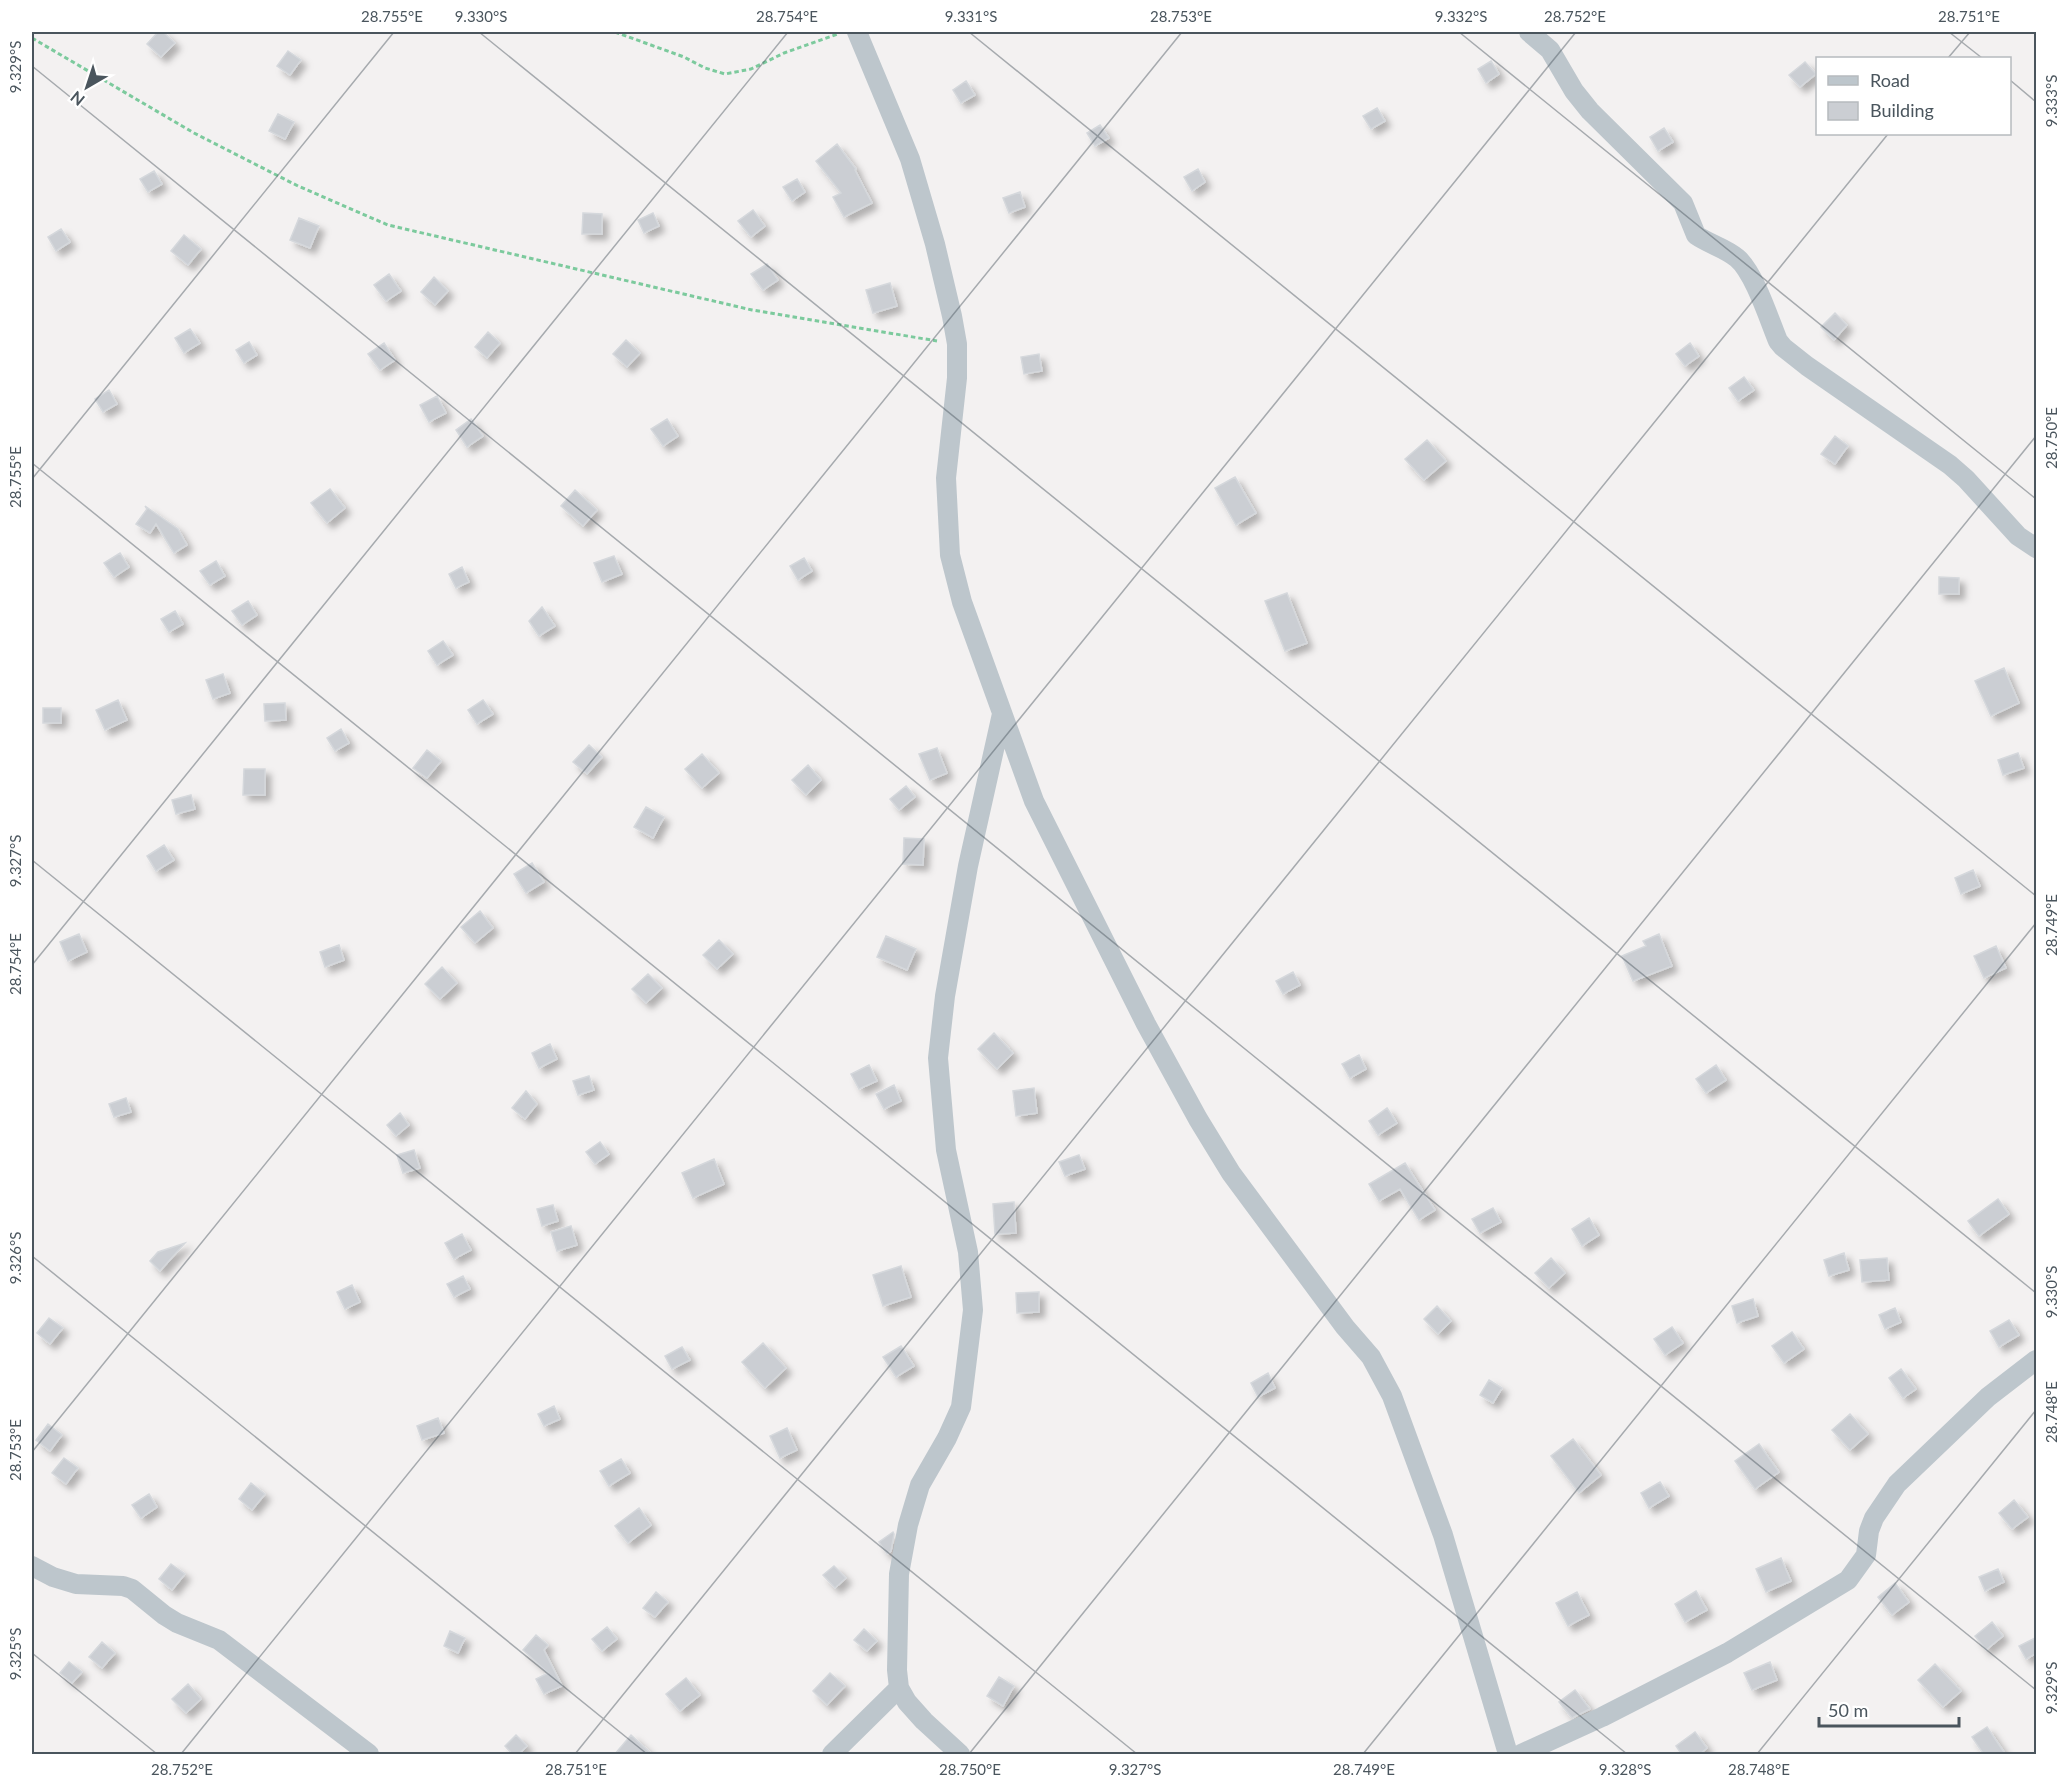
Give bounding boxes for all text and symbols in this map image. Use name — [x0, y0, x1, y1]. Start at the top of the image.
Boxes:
text: 28.755°E — [361, 7, 423, 25]
text: 9.330°S — [455, 7, 507, 25]
text: 28.754°E — [756, 7, 818, 25]
text: 9.331°S — [945, 7, 997, 25]
text: 28.753°E — [1150, 7, 1212, 25]
text: 9.332°S — [1435, 7, 1487, 25]
text: 28.752°E — [1544, 7, 1606, 25]
text: 28.751°E — [1938, 7, 2000, 25]
text: 9.329°S — [6, 41, 24, 93]
north arrow — [57, 57, 117, 117]
legend — [1816, 57, 2011, 135]
text: Road — [1870, 69, 1910, 91]
text: 9.333°S — [2042, 75, 2060, 127]
text: N — [66, 88, 88, 110]
text: Building — [1870, 99, 1934, 121]
text: 28.750°E — [2042, 407, 2060, 469]
text: 28.755°E — [6, 446, 24, 508]
text: 9.327°S — [6, 835, 24, 887]
text: 28.749°E — [2042, 894, 2060, 956]
text: 28.754°E — [6, 933, 24, 995]
text: 9.326°S — [6, 1232, 24, 1284]
text: 9.330°S — [2042, 1266, 2060, 1318]
text: 28.748°E — [2042, 1381, 2060, 1443]
text: 28.753°E — [6, 1419, 24, 1481]
text: 9.325°S — [6, 1628, 24, 1680]
text: 9.329°S — [2042, 1662, 2060, 1714]
scale bar — [1819, 1690, 1958, 1728]
text: 50 m — [1828, 1699, 1868, 1721]
text: 28.752°E — [151, 1760, 213, 1778]
text: 28.751°E — [545, 1760, 607, 1778]
text: 28.750°E — [939, 1760, 1001, 1778]
text: 9.327°S — [1109, 1760, 1161, 1778]
text: 28.749°E — [1333, 1760, 1395, 1778]
text: 9.328°S — [1599, 1760, 1651, 1778]
text: 28.748°E — [1728, 1760, 1790, 1778]

